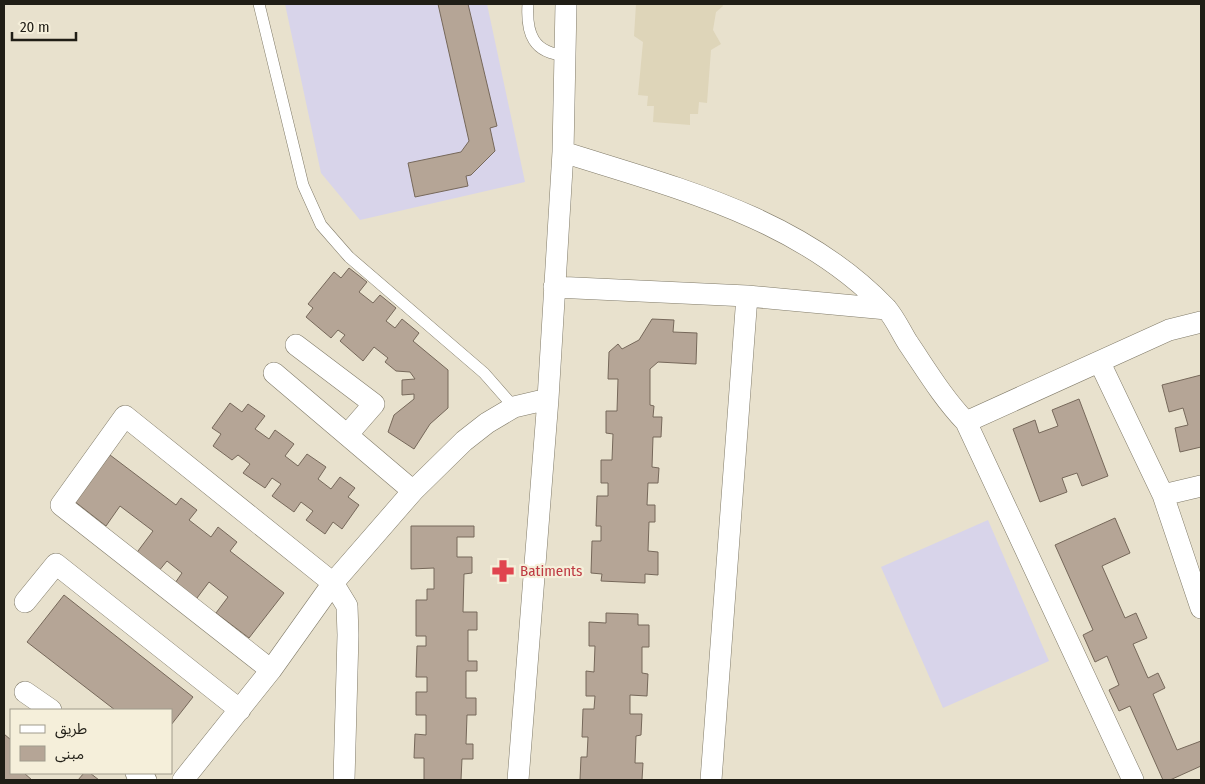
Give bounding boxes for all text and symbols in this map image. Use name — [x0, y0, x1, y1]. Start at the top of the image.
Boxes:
scale bar — [12, 10, 76, 42]
text: 20 m — [20, 18, 50, 36]
pharmacy icon: Batiments — [490, 558, 516, 584]
place label: Batiments — [520, 562, 582, 580]
legend — [10, 709, 172, 774]
text: طريق — [55, 720, 87, 739]
text: مبنى — [55, 745, 84, 763]

